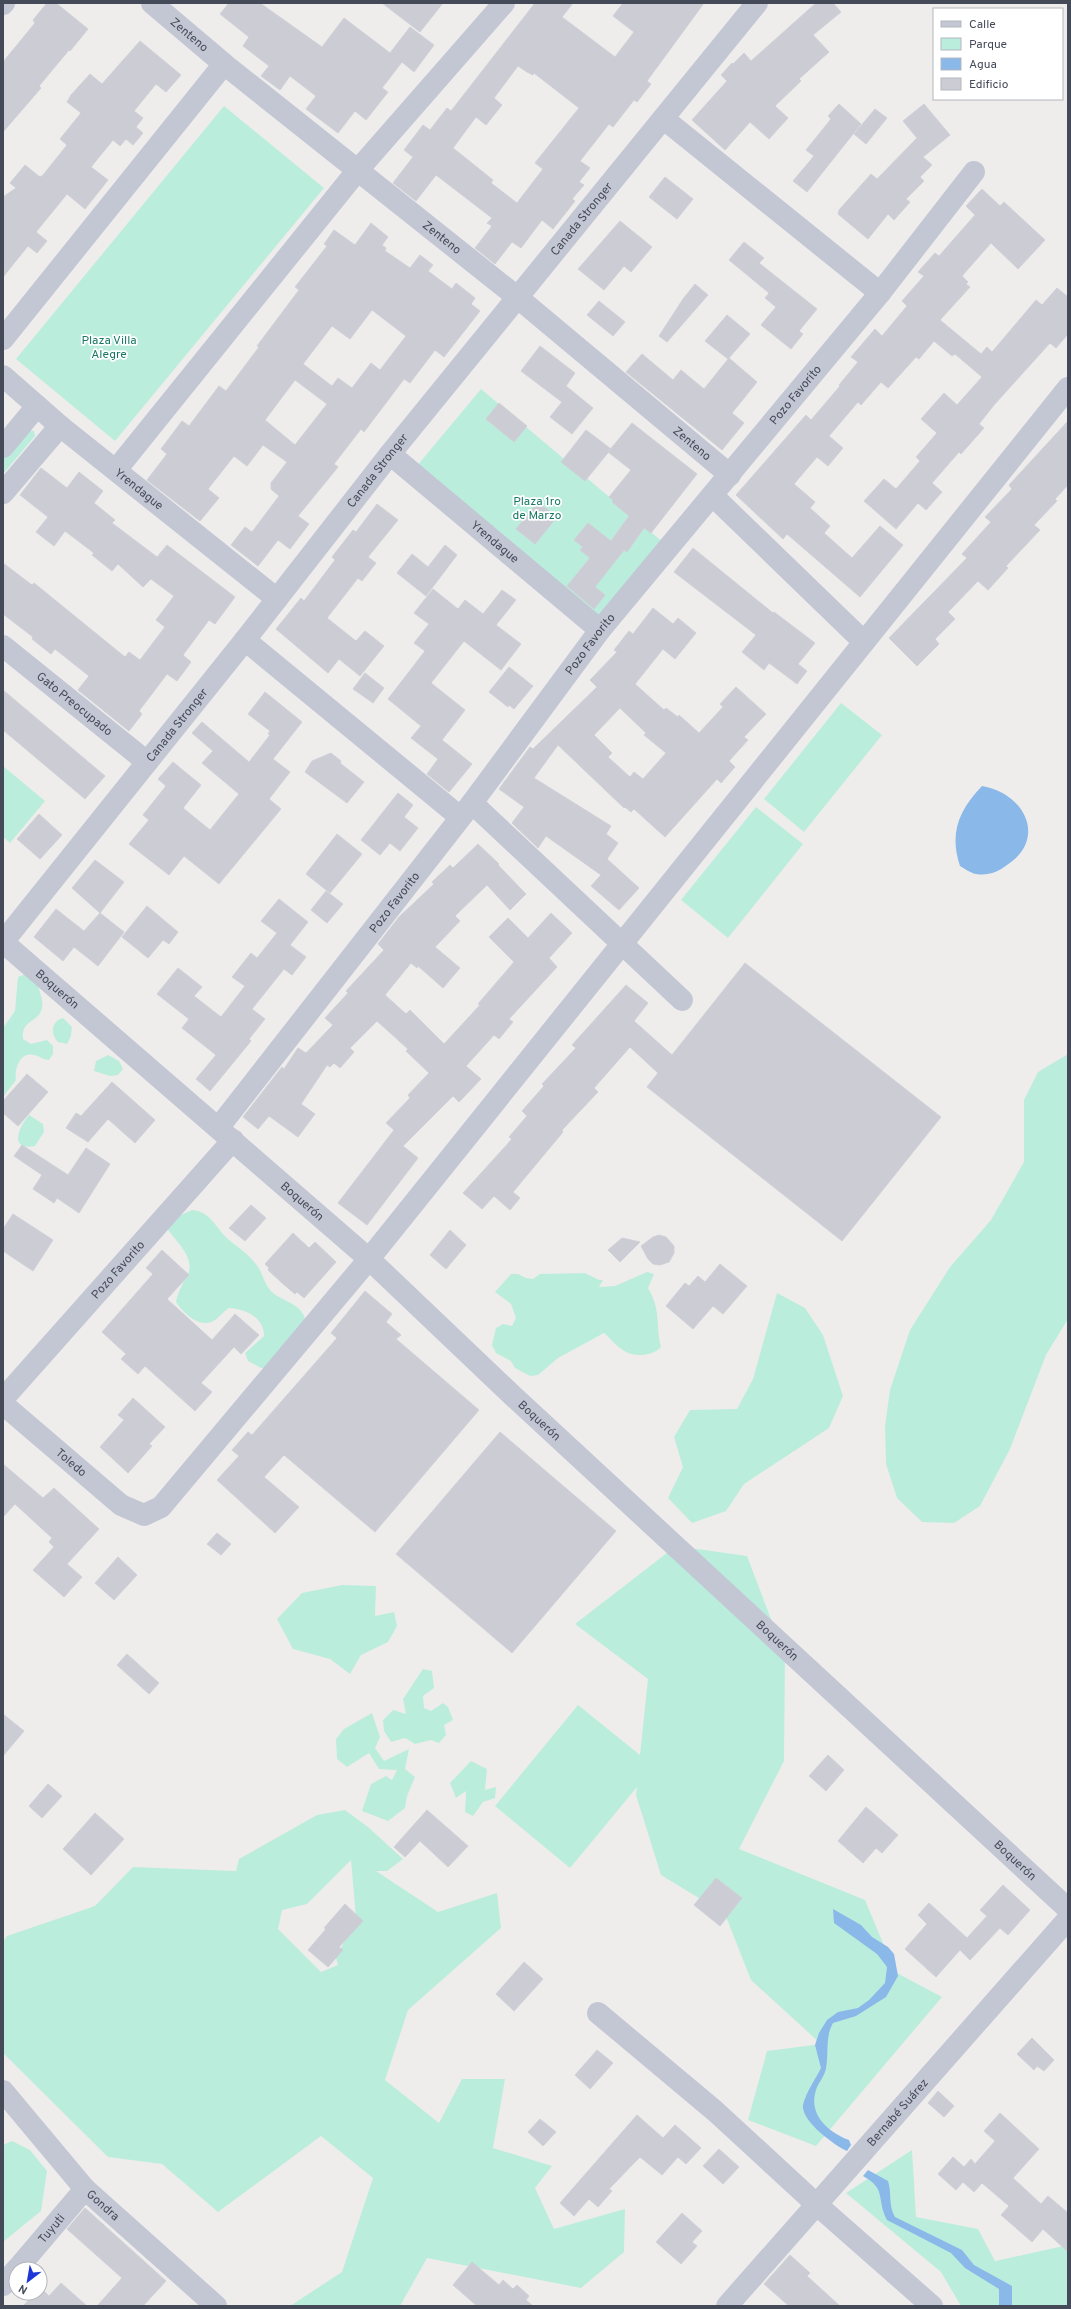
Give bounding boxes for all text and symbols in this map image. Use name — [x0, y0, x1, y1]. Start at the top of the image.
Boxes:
legend — [933, 8, 1063, 100]
street label: Zenteno — [166, 15, 211, 56]
text: Calle — [969, 17, 996, 33]
text: Parque — [969, 37, 1007, 53]
text: Agua — [969, 57, 997, 73]
text: Edificio — [969, 77, 1009, 93]
street label: Canada Stronger — [547, 179, 617, 260]
street label: Zenteno — [419, 218, 464, 259]
park label: Plaza Villa Alegre — [81, 333, 137, 363]
street label: Pozo Favorito — [767, 362, 826, 429]
street label: Zenteno — [669, 423, 714, 465]
street label: Canada Stronger — [344, 430, 413, 512]
street label: Yrendague — [111, 465, 166, 514]
park label: Plaza 1ro de Marzo — [513, 494, 562, 524]
street label: Yrendague — [467, 518, 522, 568]
street label: Pozo Favorito — [562, 610, 619, 679]
street label: Gato Preocupado — [33, 669, 116, 740]
street label: Canada Stronger — [143, 685, 212, 766]
street label: Pozo Favorito — [366, 869, 424, 937]
street label: Boquerón — [32, 967, 82, 1013]
street label: Boquerón — [276, 1179, 327, 1225]
street label: Pozo Favorito — [88, 1237, 149, 1303]
street label: Boquerón — [514, 1397, 564, 1445]
street label: Toledo — [52, 1446, 90, 1481]
street label: Boquerón — [752, 1617, 802, 1665]
street label: Boquerón — [990, 1837, 1039, 1885]
street label: Bernabé Suárez — [864, 2076, 933, 2150]
street label: Gondra — [82, 2187, 122, 2225]
street label: Tuyuti — [35, 2211, 69, 2247]
north arrow — [8, 2261, 48, 2301]
text: N — [16, 2281, 30, 2297]

